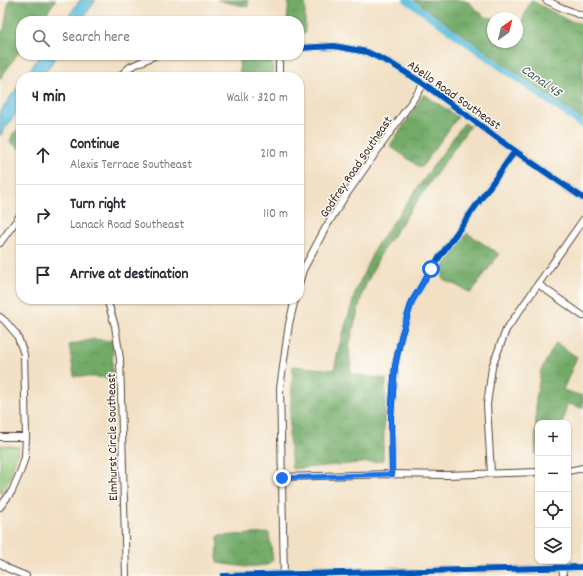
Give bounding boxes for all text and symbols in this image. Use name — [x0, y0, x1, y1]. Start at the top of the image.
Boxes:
north arrow — [487, 12, 523, 48]
search box — [16, 16, 304, 60]
icon: search — [30, 27, 52, 49]
text: Search here — [62, 27, 130, 49]
street label: Abello Road Southeast — [403, 57, 504, 136]
water label: Canal 45 — [517, 60, 566, 104]
text: 4 min — [32, 86, 66, 110]
text: Walk · 320 m — [227, 89, 288, 108]
street label: Godfrey Road Southeast — [316, 113, 398, 222]
text: Continue — [70, 134, 119, 156]
icon: ahead — [32, 144, 54, 166]
text: 210 m — [260, 145, 288, 164]
text: Alexis Terrace Southeast — [70, 156, 192, 175]
text: Turn right — [70, 194, 126, 216]
icon: right — [32, 204, 54, 226]
text: 110 m — [263, 205, 288, 224]
text: Lanack Road Southeast — [70, 216, 184, 235]
route start — [422, 260, 440, 278]
icon: arrive — [32, 264, 54, 286]
text: Arrive at destination — [70, 264, 188, 286]
street label: Elmhurst Circle Southeast — [103, 373, 124, 501]
map controls — [535, 420, 571, 564]
button: + — [535, 420, 571, 456]
button: − — [535, 456, 571, 492]
route end — [273, 469, 291, 487]
button: locate — [535, 492, 571, 528]
button: layers — [535, 528, 571, 564]

